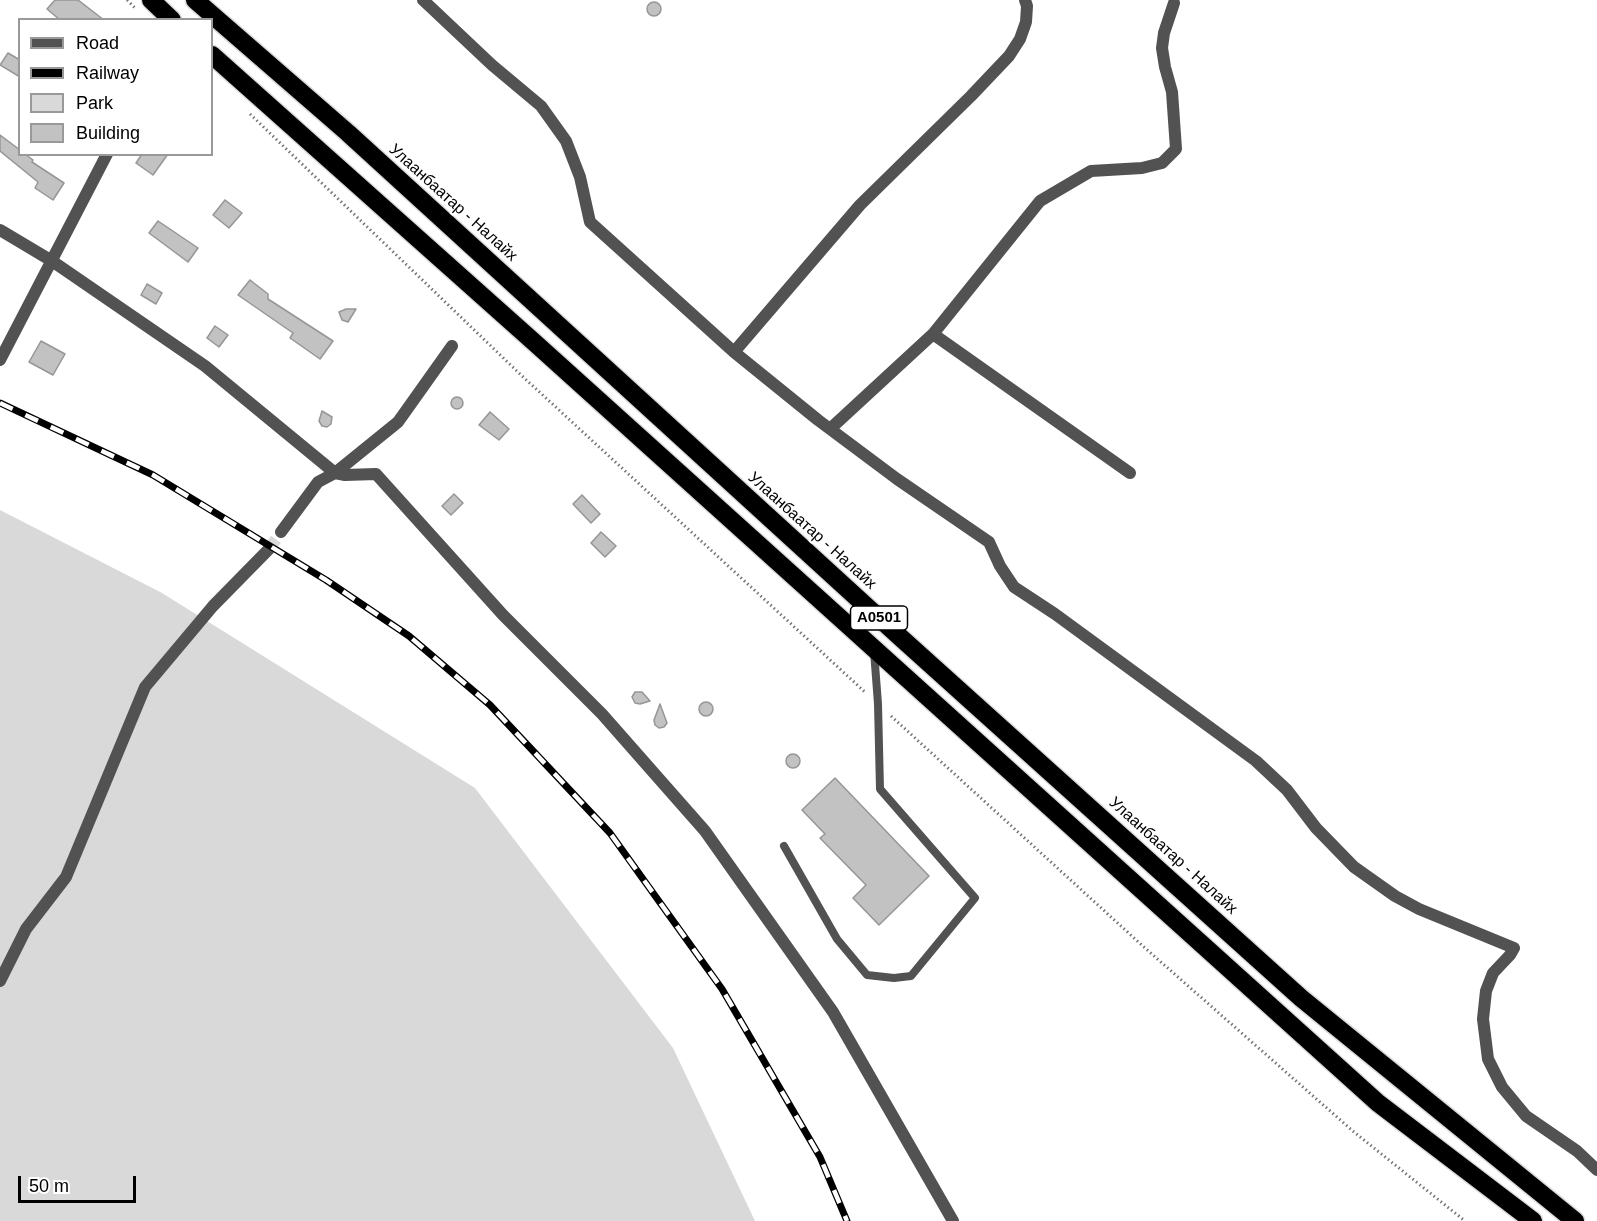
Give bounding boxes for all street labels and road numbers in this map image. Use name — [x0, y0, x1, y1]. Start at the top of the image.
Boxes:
street label: Улаанбаатар - Налайх — [385, 140, 521, 266]
street label: Улаанбаатар - Налайх — [744, 468, 880, 594]
road number: A0501 — [850, 606, 908, 630]
street label: Улаанбаатар - Налайх — [1105, 793, 1241, 919]

